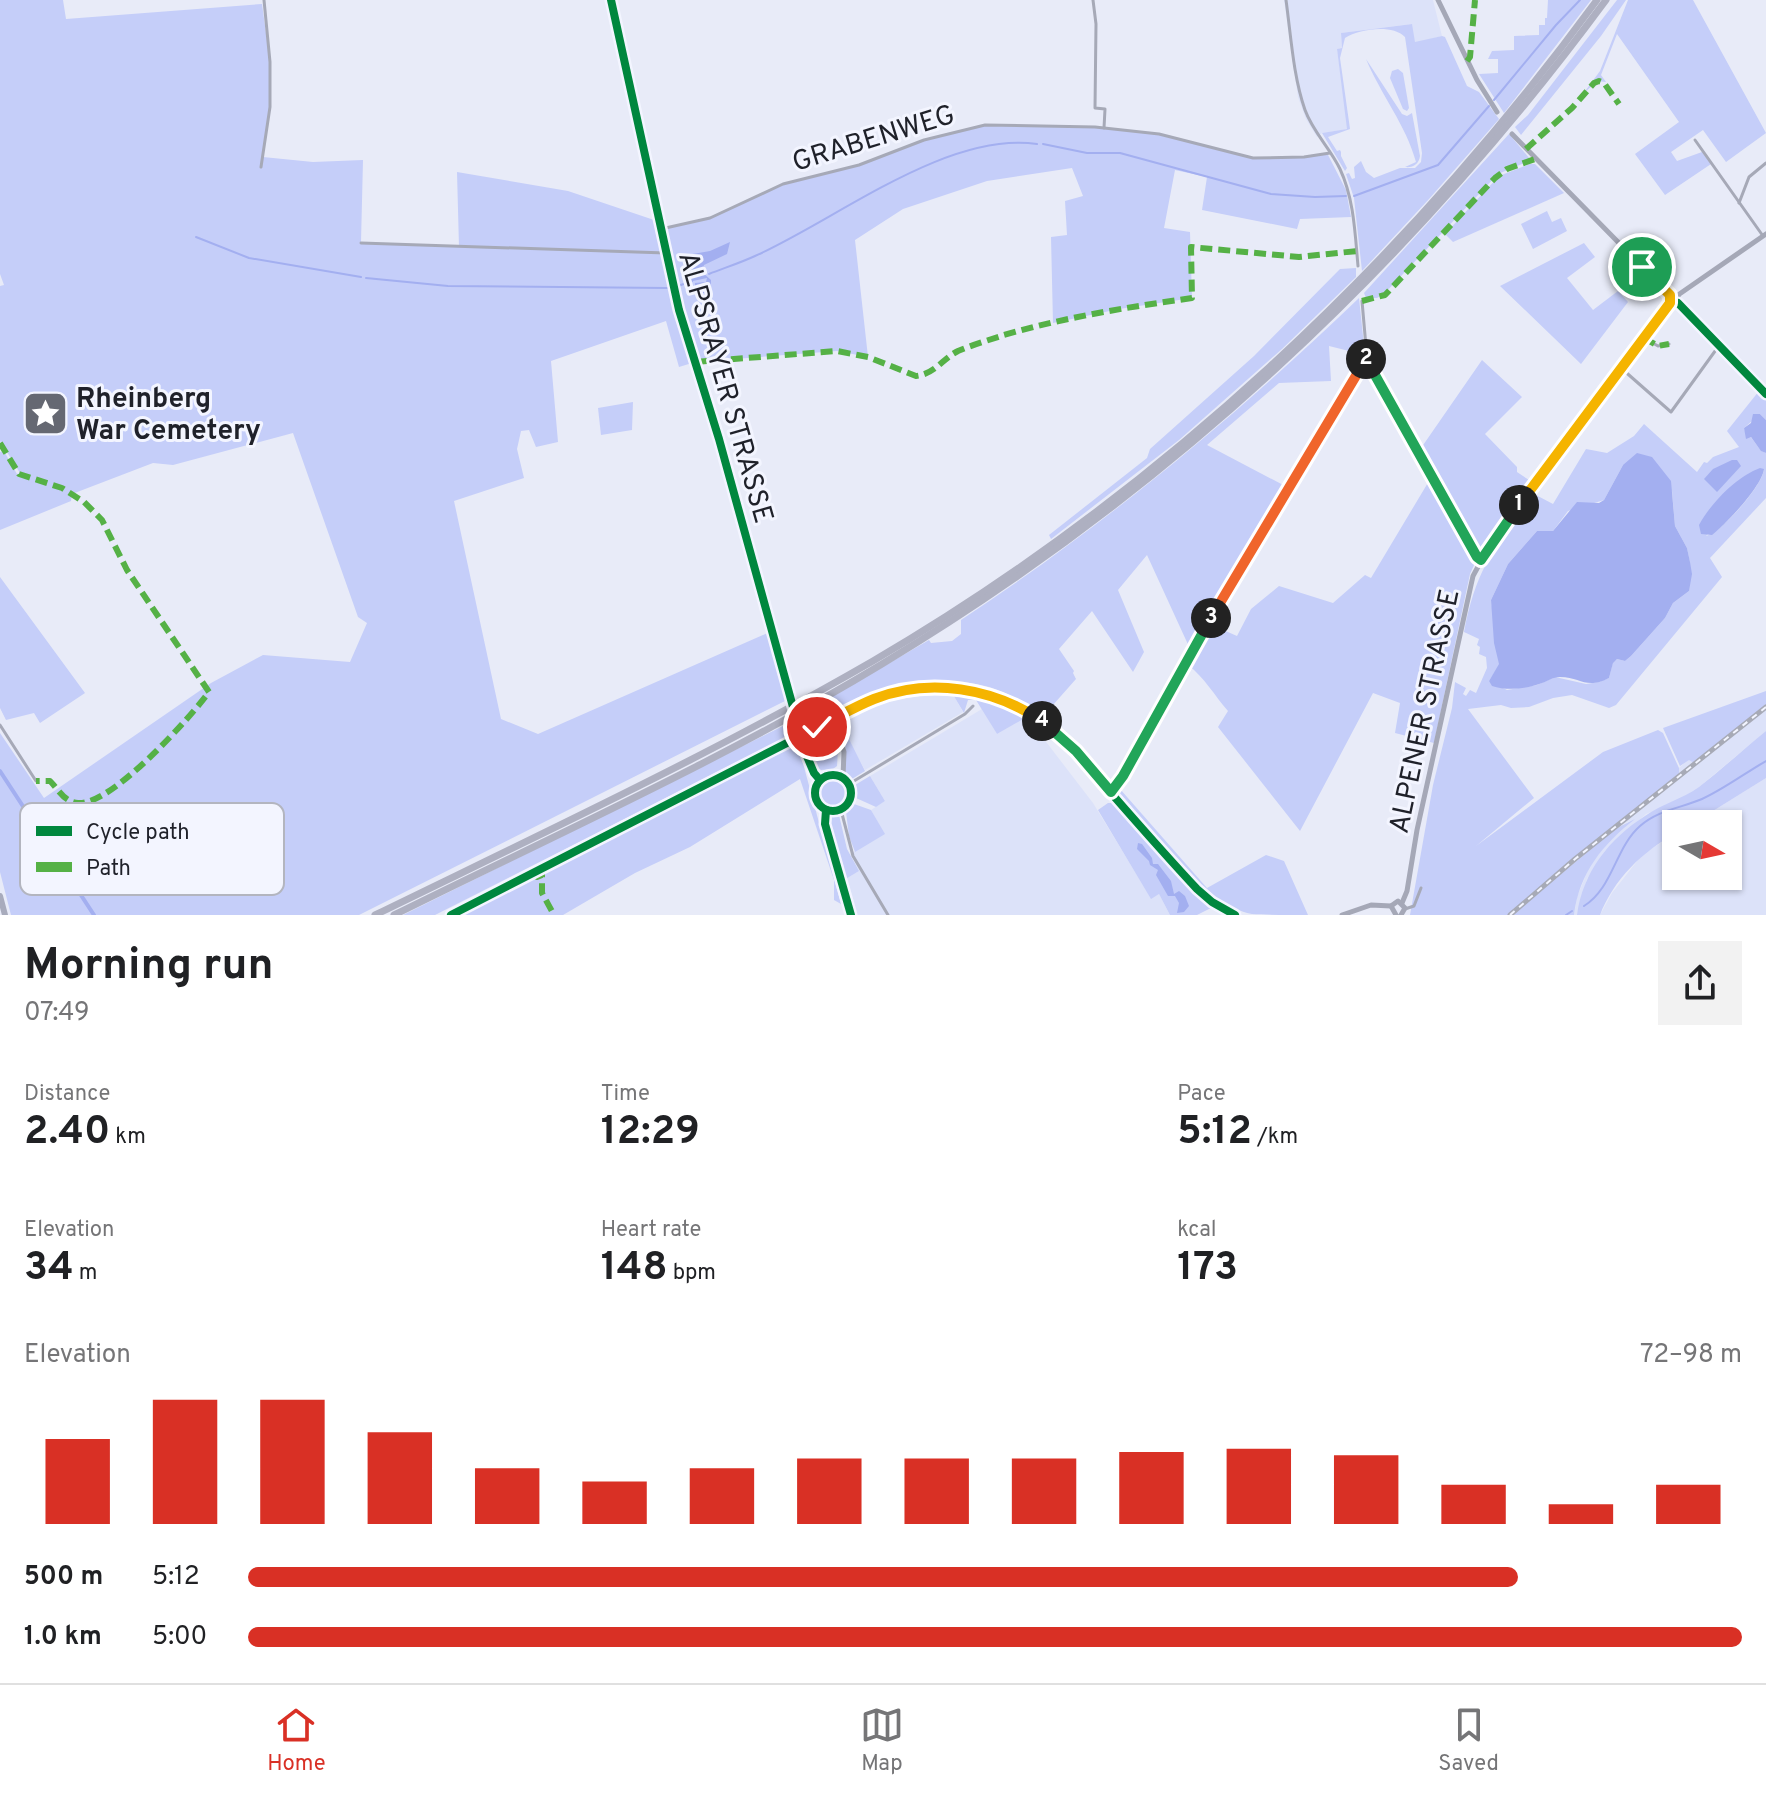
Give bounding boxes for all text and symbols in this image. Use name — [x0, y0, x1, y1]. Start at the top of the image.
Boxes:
street label: GRABENWEG — [788, 98, 960, 182]
pin — [1608, 233, 1676, 301]
icon: arrive — [1620, 245, 1664, 289]
street label: ALPSRAYER STRASSE — [668, 248, 780, 528]
pin: 2 — [1346, 339, 1386, 379]
text: 2 — [1359, 345, 1373, 372]
place label: Rheinberg War Cemetery — [76, 382, 261, 450]
place icon: Rheinberg War Cemetery — [21, 389, 69, 437]
pin: 1 — [1499, 485, 1539, 525]
text: 1 — [1515, 491, 1523, 518]
street label: ALPENER STRASSE — [1382, 586, 1469, 837]
pin: 3 — [1191, 598, 1231, 638]
text: 3 — [1204, 604, 1218, 631]
pin — [783, 693, 851, 761]
pin: 4 — [1022, 701, 1062, 741]
icon: check — [795, 705, 839, 749]
text: 4 — [1035, 707, 1049, 734]
legend — [20, 803, 284, 895]
north arrow — [1662, 810, 1742, 890]
map controls — [1662, 810, 1742, 890]
text: Cycle path — [86, 820, 190, 847]
text: Path — [86, 856, 131, 883]
text: Morning run — [24, 939, 274, 995]
button: share — [1658, 941, 1742, 1025]
text: 07:49 — [24, 997, 90, 1030]
text: Distance — [24, 1081, 110, 1108]
text: Time — [601, 1081, 650, 1108]
text: Pace — [1177, 1081, 1226, 1108]
text: 2.40 — [24, 1108, 110, 1158]
text: 12:29 — [601, 1108, 700, 1158]
text: 5:12 — [1177, 1108, 1252, 1158]
text: km — [110, 1124, 146, 1151]
text: /km — [1252, 1124, 1298, 1151]
text: Elevation — [24, 1217, 114, 1244]
text: Heart rate — [601, 1217, 701, 1244]
text: kcal — [1177, 1217, 1216, 1244]
text: 34 — [24, 1244, 74, 1294]
text: 148 — [601, 1244, 668, 1294]
text: 173 — [1177, 1244, 1238, 1294]
text: m — [74, 1260, 98, 1287]
text: bpm — [668, 1260, 716, 1287]
text: Elevation — [24, 1339, 131, 1372]
text: 72–98 m — [1640, 1339, 1742, 1372]
text: 500 m — [24, 1561, 103, 1594]
text: 5:12 — [152, 1561, 200, 1594]
text: 1.0 km — [24, 1621, 102, 1654]
text: 5:00 — [152, 1621, 207, 1654]
tab: Home — [267, 1703, 326, 1778]
tab: Map — [860, 1703, 904, 1778]
tab: Saved — [1438, 1703, 1499, 1778]

